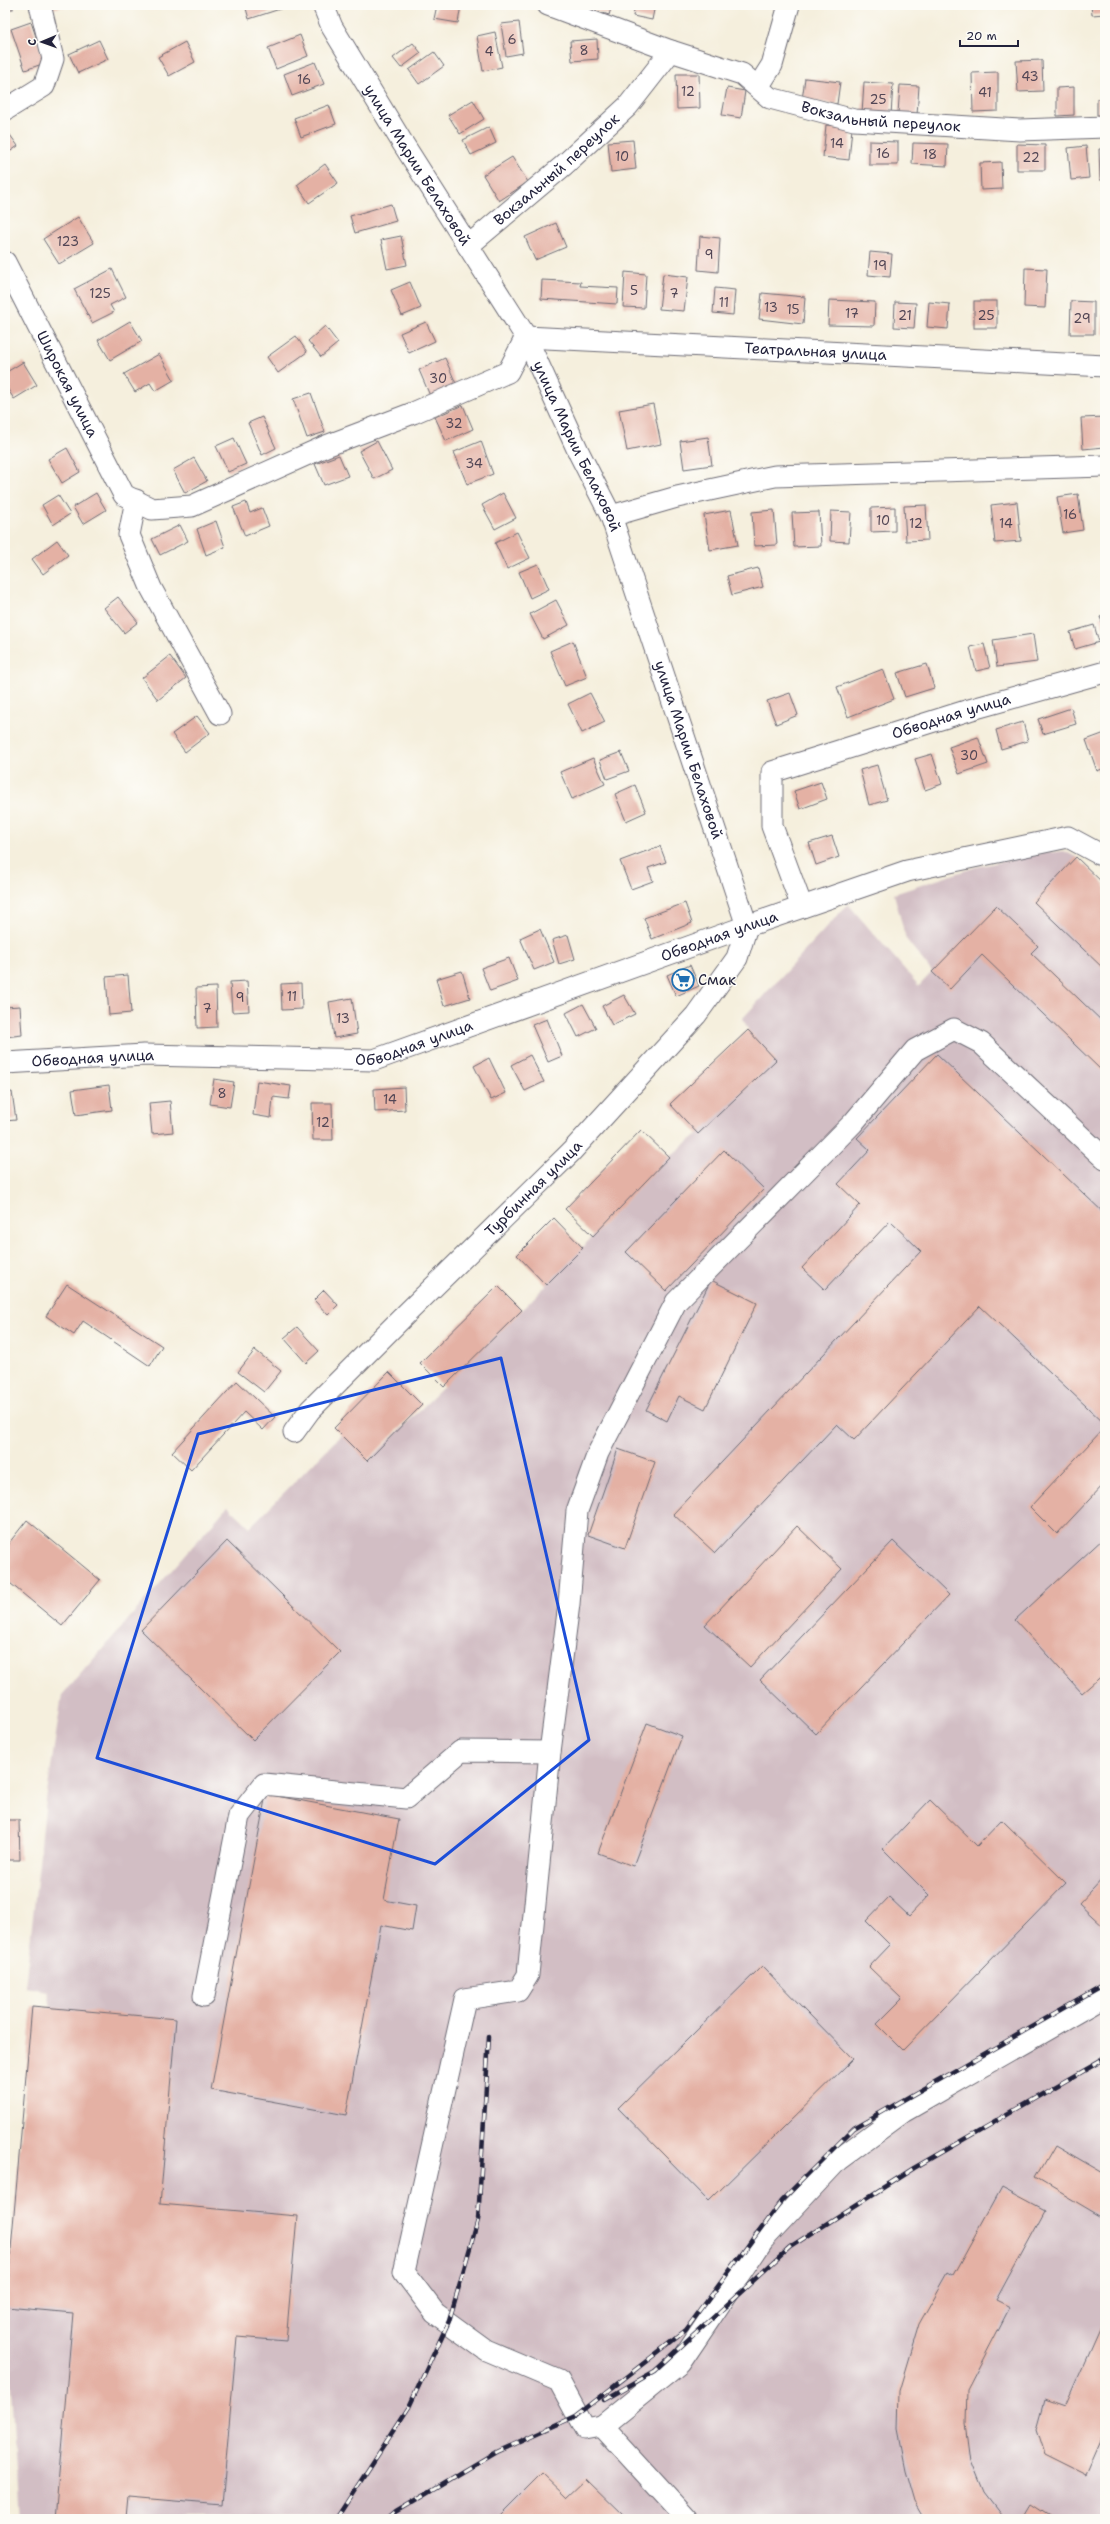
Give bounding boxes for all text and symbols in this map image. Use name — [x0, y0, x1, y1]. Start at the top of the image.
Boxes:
north arrow — [22, 22, 62, 62]
scale bar — [960, 22, 1018, 48]
text: 20 m — [966, 28, 997, 44]
house number: 6 — [507, 31, 517, 48]
text: С — [25, 38, 40, 46]
house number: 8 — [579, 42, 589, 59]
house number: 4 — [484, 43, 494, 60]
house number: 43 — [1021, 68, 1039, 85]
house number: 16 — [297, 71, 311, 88]
street label: улица Марии Белаховой — [359, 81, 475, 250]
house number: 12 — [681, 83, 695, 100]
house number: 41 — [978, 84, 992, 101]
house number: 25 — [870, 91, 886, 108]
street label: Вокзальный переулок — [799, 97, 961, 136]
street label: Вокзальный переулок — [489, 109, 624, 230]
house number: 14 — [830, 135, 844, 152]
house number: 16 — [876, 145, 890, 162]
house number: 18 — [923, 146, 937, 163]
house number: 10 — [615, 148, 629, 165]
house number: 22 — [1022, 149, 1040, 166]
house number: 123 — [57, 233, 79, 250]
house number: 9 — [704, 246, 714, 263]
house number: 19 — [873, 257, 887, 274]
house number: 5 — [630, 282, 638, 299]
house number: 125 — [89, 285, 111, 302]
house number: 7 — [669, 285, 679, 302]
house number: 11 — [719, 294, 729, 311]
house number: 13 — [764, 299, 778, 316]
house number: 15 — [786, 301, 800, 318]
house number: 17 — [845, 305, 859, 322]
house number: 21 — [898, 307, 912, 324]
house number: 25 — [978, 307, 994, 324]
house number: 29 — [1073, 310, 1091, 327]
street label: Широкая улица — [32, 327, 103, 441]
street label: Театральная улица — [744, 338, 888, 365]
street label: улица Марии Белаховой — [528, 357, 626, 534]
house number: 30 — [429, 370, 447, 387]
house number: 32 — [445, 415, 463, 432]
house number: 34 — [465, 455, 483, 472]
house number: 16 — [1063, 506, 1077, 523]
house number: 10 — [876, 512, 890, 529]
house number: 12 — [909, 515, 923, 532]
house number: 14 — [999, 515, 1013, 532]
street label: улица Марии Белаховой — [650, 658, 728, 842]
street label: Обводная улица — [889, 689, 1013, 744]
house number: 30 — [960, 747, 978, 764]
street label: Обводная улица — [658, 906, 781, 966]
supermarket icon: Смак — [670, 967, 696, 993]
place label: Смак — [698, 970, 736, 990]
house number: 11 — [287, 988, 297, 1005]
house number: 9 — [235, 989, 245, 1006]
house number: 7 — [202, 1000, 212, 1017]
house number: 13 — [336, 1010, 350, 1027]
street label: Обводная улица — [355, 1015, 476, 1070]
street label: Обводная улица — [31, 1045, 155, 1071]
house number: 8 — [217, 1085, 227, 1102]
house number: 14 — [383, 1091, 397, 1108]
house number: 12 — [316, 1114, 330, 1131]
street label: Турбинная улица — [481, 1136, 587, 1241]

